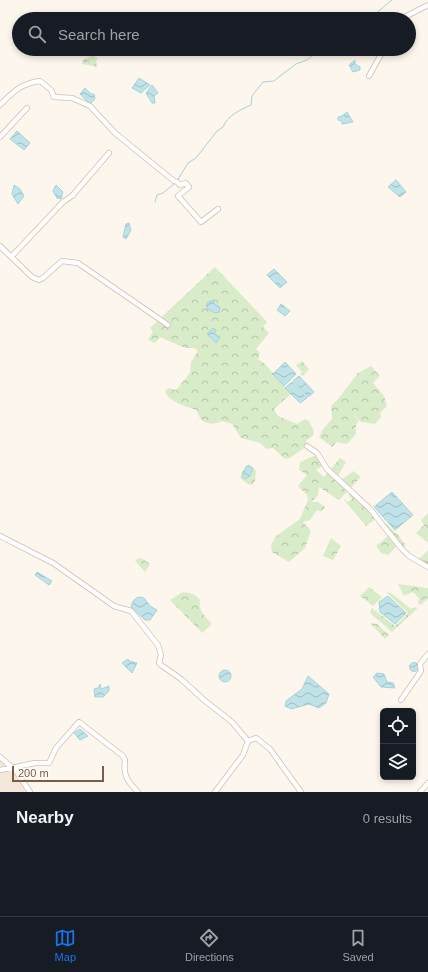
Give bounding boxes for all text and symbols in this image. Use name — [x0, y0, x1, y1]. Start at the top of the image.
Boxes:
search box — [12, 12, 416, 56]
icon: search — [26, 23, 48, 45]
text: Search here — [58, 26, 140, 43]
map controls — [380, 708, 416, 780]
button: locate — [380, 708, 416, 744]
button: layers — [380, 744, 416, 780]
scale bar — [12, 764, 104, 783]
text: 200 m — [18, 767, 49, 779]
text: Nearby — [16, 808, 74, 827]
text: 0 results — [363, 811, 412, 826]
tab: Map — [54, 927, 76, 963]
tab: Directions — [185, 927, 234, 963]
tab: Saved — [342, 927, 374, 963]

